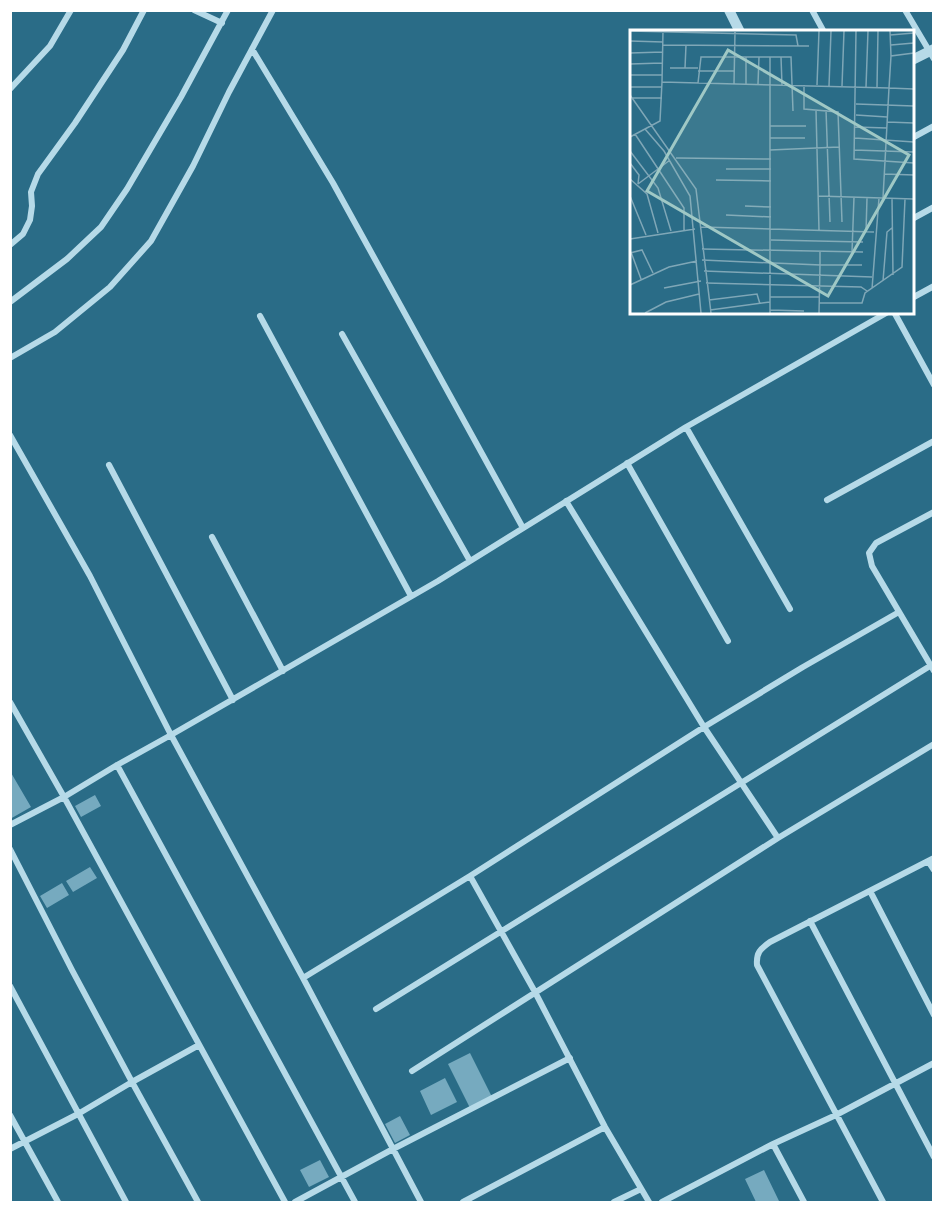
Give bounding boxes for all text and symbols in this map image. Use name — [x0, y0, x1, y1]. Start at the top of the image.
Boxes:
inset map — [630, 30, 914, 314]

